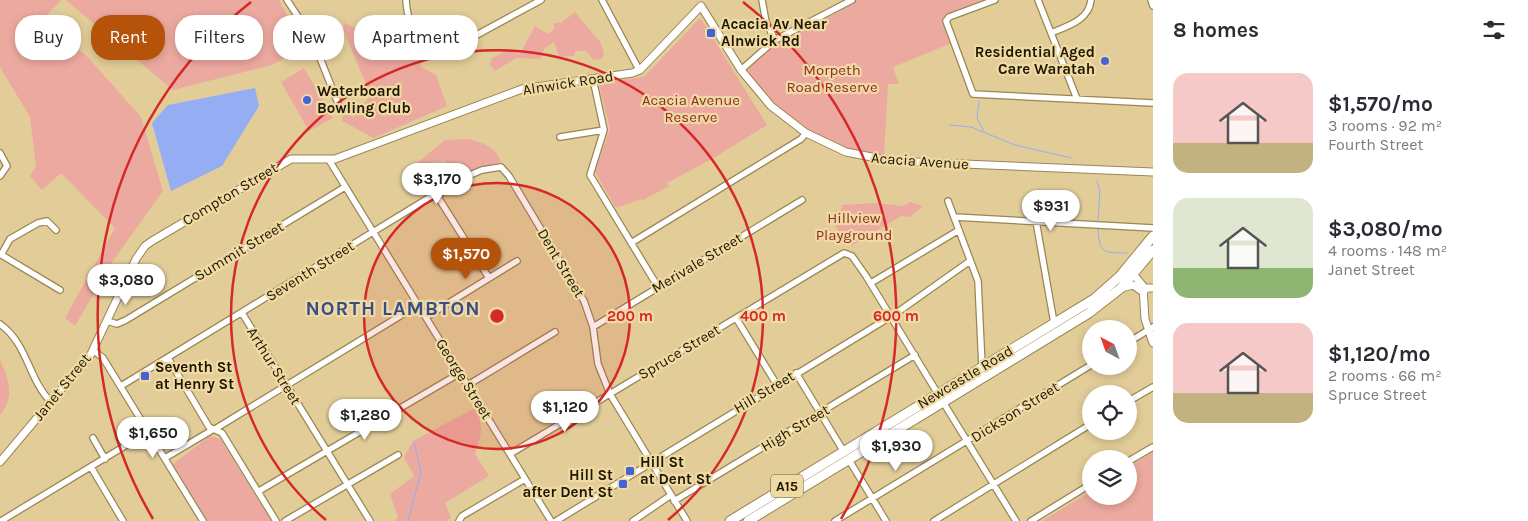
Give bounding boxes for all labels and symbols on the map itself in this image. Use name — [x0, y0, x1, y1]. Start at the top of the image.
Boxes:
place label: Acacia Av Near Alnwick Rd — [721, 15, 827, 50]
marker: Acacia Av Near Alnwick Rd — [705, 27, 717, 39]
place label: Residential Aged Care Waratah — [975, 43, 1095, 78]
marker: Residential Aged Care Waratah — [1099, 55, 1111, 67]
park label: Morpeth Road Reserve — [786, 61, 878, 96]
street label: Alnwick Road — [521, 67, 615, 99]
place label: Waterboard Bowling Club — [317, 82, 411, 117]
park label: Acacia Avenue Reserve — [642, 91, 740, 126]
marker: Waterboard Bowling Club — [301, 94, 313, 106]
street label: Acacia Avenue — [870, 149, 970, 173]
street label: Compton Street — [179, 158, 281, 229]
pin: $3,170 — [396, 162, 478, 205]
pin: $931 — [1021, 190, 1081, 232]
park label: Hillview Playground — [816, 209, 892, 244]
street label: Summit Street — [191, 217, 287, 285]
street label: Dent Street — [533, 225, 589, 301]
street label: Merivale Street — [648, 229, 746, 297]
street label: Seventh Street — [263, 237, 358, 305]
pin: $1,570 — [425, 238, 507, 280]
pin: $3,080 — [85, 264, 167, 306]
district label: NORTH LAMBTON — [305, 297, 481, 320]
centre of rings — [488, 307, 506, 325]
text: 200 m — [607, 307, 653, 325]
text: 400 m — [740, 307, 786, 325]
text: 600 m — [873, 307, 919, 325]
street label: Spruce Street — [635, 320, 724, 384]
north arrow — [1082, 320, 1138, 375]
street label: Arthur Street — [243, 324, 305, 408]
street label: George Street — [432, 335, 496, 423]
street label: Newcastle Road — [914, 341, 1016, 413]
street label: Janet Street — [29, 349, 95, 424]
place label: Seventh St at Henry St — [155, 358, 234, 393]
street label: Hill Street — [730, 367, 798, 417]
marker: Seventh St at Henry St — [139, 370, 151, 382]
street label: Dickson Street — [968, 378, 1063, 446]
pin: $1,120 — [524, 390, 606, 433]
pin: $1,280 — [324, 398, 406, 441]
street label: High Street — [757, 400, 833, 455]
pin: $1,650 — [112, 416, 194, 459]
pin: $1,930 — [855, 430, 937, 472]
place label: Hill St at Dent St — [640, 453, 711, 488]
marker: Hill St at Dent St — [624, 465, 636, 477]
place label: Hill St after Dent St — [522, 466, 613, 501]
road number: A15 — [771, 474, 803, 498]
marker: Hill St after Dent St — [617, 478, 629, 490]

